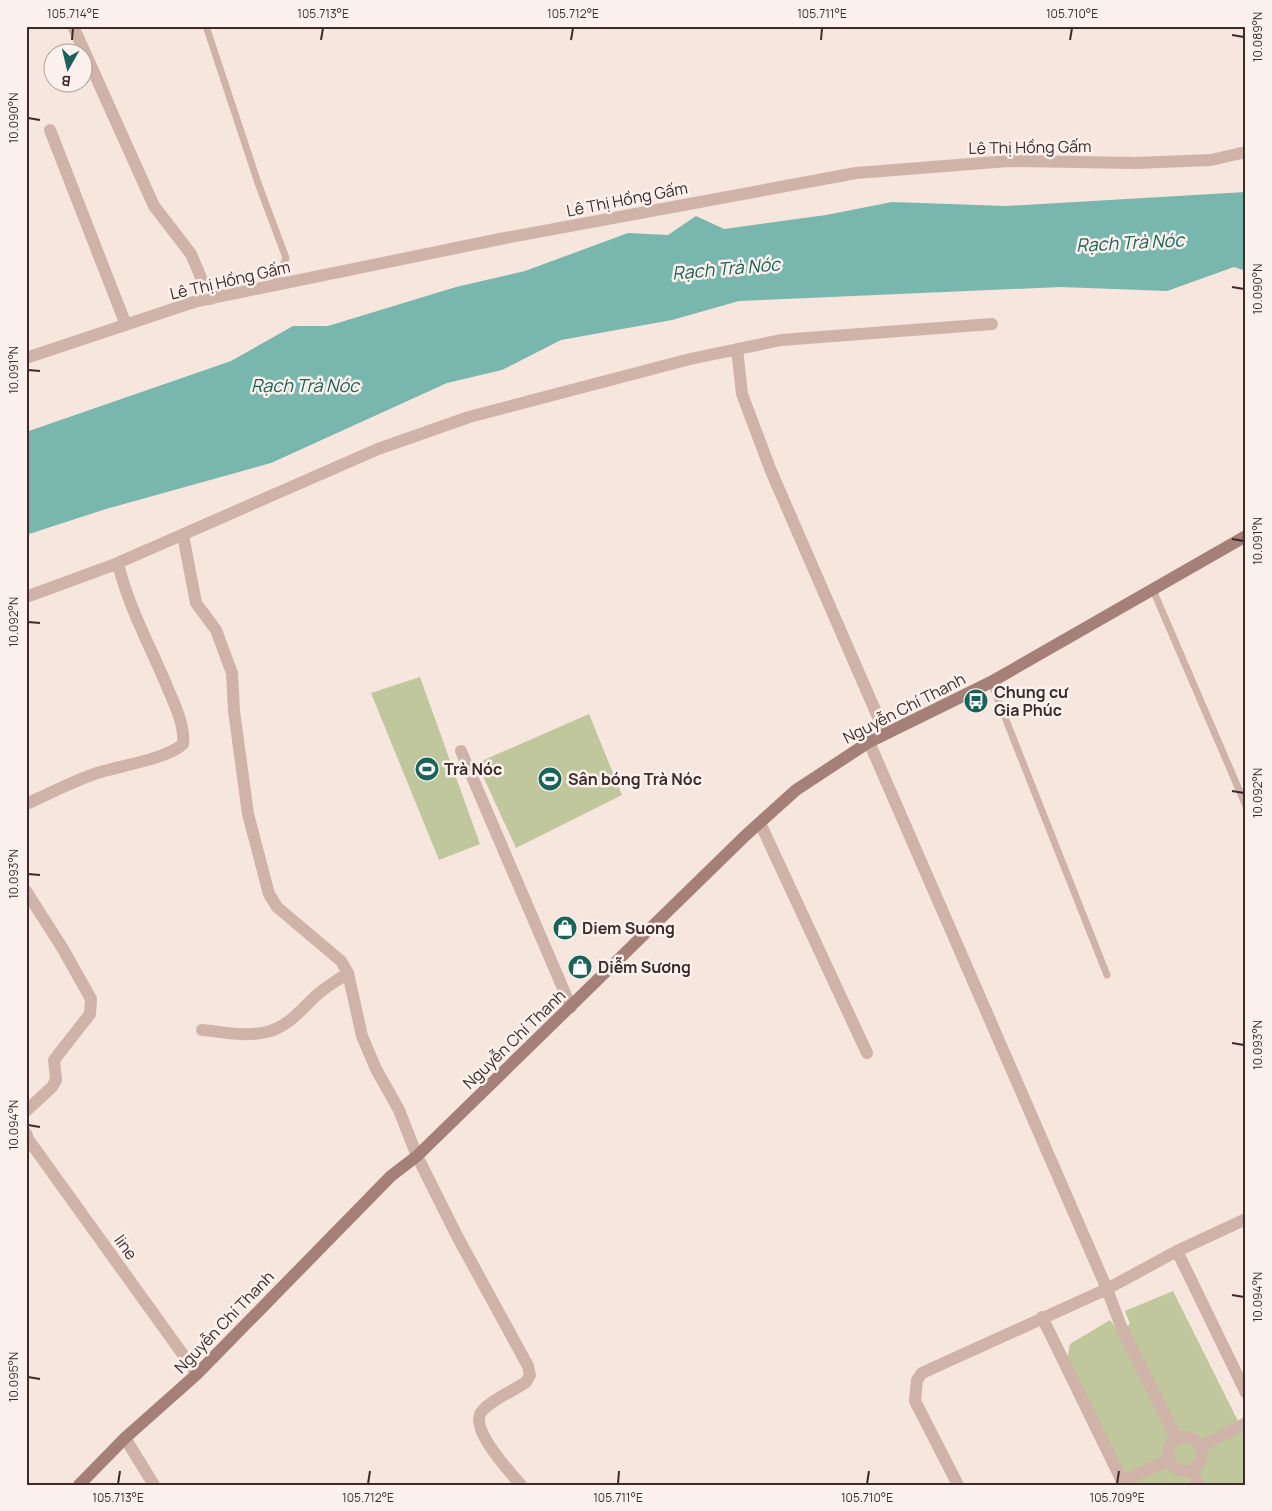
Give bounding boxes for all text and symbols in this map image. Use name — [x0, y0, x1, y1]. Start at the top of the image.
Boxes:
text: 105.714°E — [47, 5, 99, 22]
text: 105.713°E — [297, 5, 349, 22]
text: 105.712°E — [547, 5, 599, 22]
text: 105.711°E — [797, 5, 847, 22]
text: 105.710°E — [1046, 5, 1098, 22]
text: 10.089°N — [1249, 12, 1266, 62]
north arrow — [42, 42, 92, 92]
text: B — [60, 71, 72, 91]
text: 10.090°N — [5, 93, 22, 143]
street label: Lê Thị Hồng Gấm — [968, 135, 1092, 159]
street label: Lê Thị Hồng Gấm — [565, 176, 689, 222]
water label: Rạch Trà Nóc — [1075, 227, 1187, 257]
water label: Rạch Trà Nóc — [671, 251, 783, 285]
street label: Lê Thị Hồng Gấm — [168, 255, 292, 305]
text: 10.090°N — [1249, 264, 1266, 314]
text: 10.091°N — [5, 346, 22, 394]
water label: Rạch Trà Nóc — [251, 373, 361, 397]
text: 10.091°N — [1249, 517, 1266, 565]
text: 10.092°N — [5, 597, 22, 647]
street label: Nguyễn Chí Thanh — [839, 668, 969, 748]
place label: Chung cư Gia Phúc — [994, 681, 1069, 721]
bus stop icon: Chung cư Gia Phúc — [963, 688, 989, 714]
sports icon: Trà Nóc — [414, 756, 440, 782]
place label: Trà Nóc — [444, 758, 502, 780]
sports icon: Sân bóng Trà Nóc — [537, 766, 563, 792]
place label: Sân bóng Trà Nóc — [568, 768, 702, 790]
text: 10.092°N — [1249, 768, 1266, 818]
text: 10.093°N — [5, 849, 22, 899]
shop icon: Diem Suong — [552, 915, 578, 941]
place label: Diem Suong — [582, 917, 675, 939]
shop icon: Diễm Sương — [567, 954, 593, 980]
place label: Diễm Sương — [598, 956, 691, 978]
street label: Nguyễn Chí Thanh — [458, 984, 570, 1094]
text: 10.093°N — [1249, 1020, 1266, 1070]
text: 10.094°N — [5, 1100, 22, 1150]
street label: line — [109, 1230, 143, 1264]
street label: Nguyễn Chí Thanh — [169, 1266, 279, 1378]
text: 10.094°N — [1249, 1272, 1266, 1322]
text: 10.095°N — [5, 1352, 22, 1402]
text: 105.713°E — [92, 1489, 144, 1506]
text: 105.712°E — [342, 1489, 394, 1506]
text: 105.711°E — [593, 1489, 643, 1506]
text: 105.710°E — [841, 1489, 893, 1506]
text: 105.709°E — [1089, 1489, 1145, 1506]

